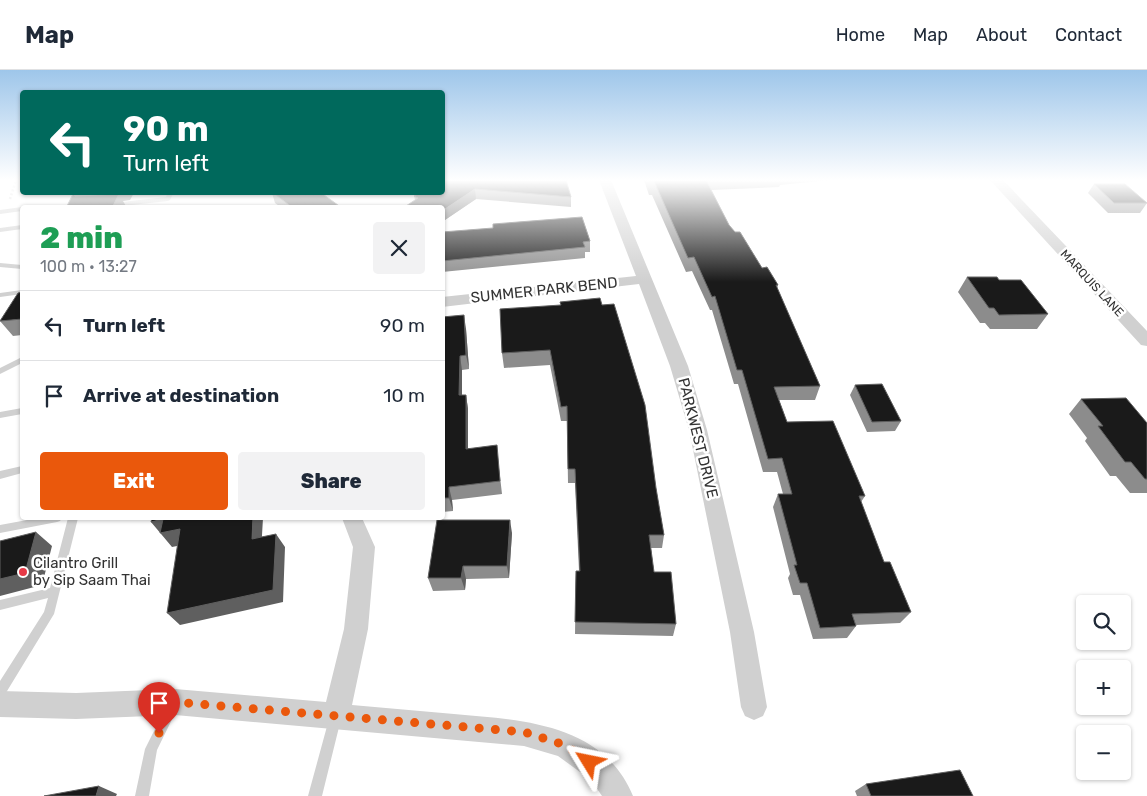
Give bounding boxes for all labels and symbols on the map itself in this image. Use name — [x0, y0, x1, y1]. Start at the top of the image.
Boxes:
street label: MARQUIS LANE — [1058, 247, 1126, 319]
street label: SUMMER PARK BEND — [470, 273, 618, 307]
street label: PARKWEST DRIVE — [674, 376, 722, 500]
place label: Cilantro Grill by Sip Saam Thai — [33, 554, 151, 589]
marker: Cilantro Grill by Sip Saam Thai — [17, 566, 29, 578]
pin — [138, 682, 180, 733]
position arrow — [562, 735, 614, 787]

